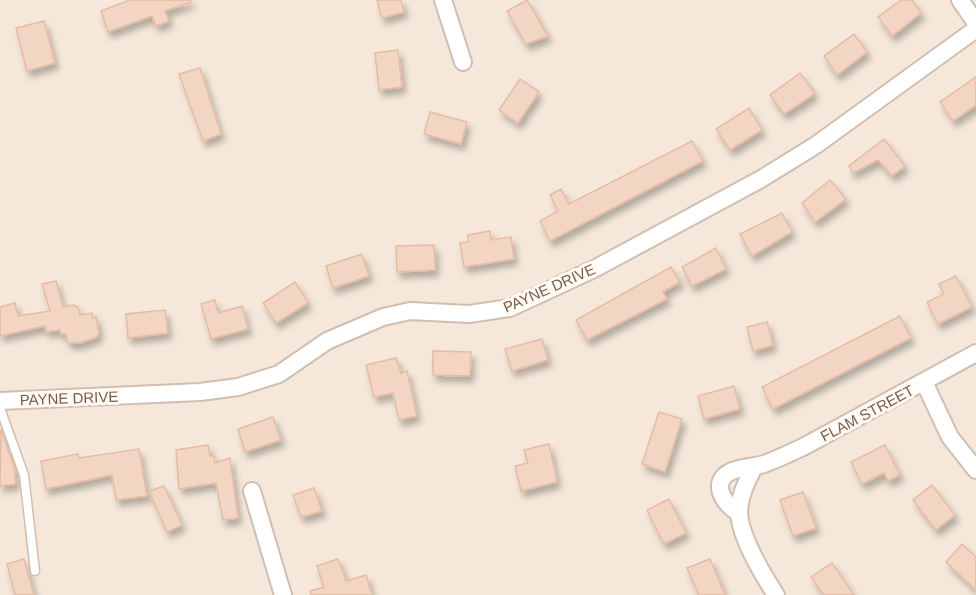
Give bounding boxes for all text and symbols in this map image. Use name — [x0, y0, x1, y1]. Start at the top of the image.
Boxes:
street label: PAYNE DRIVE — [500, 260, 598, 316]
street label: FLAM STREET — [817, 381, 917, 445]
street label: PAYNE DRIVE — [19, 388, 119, 408]

